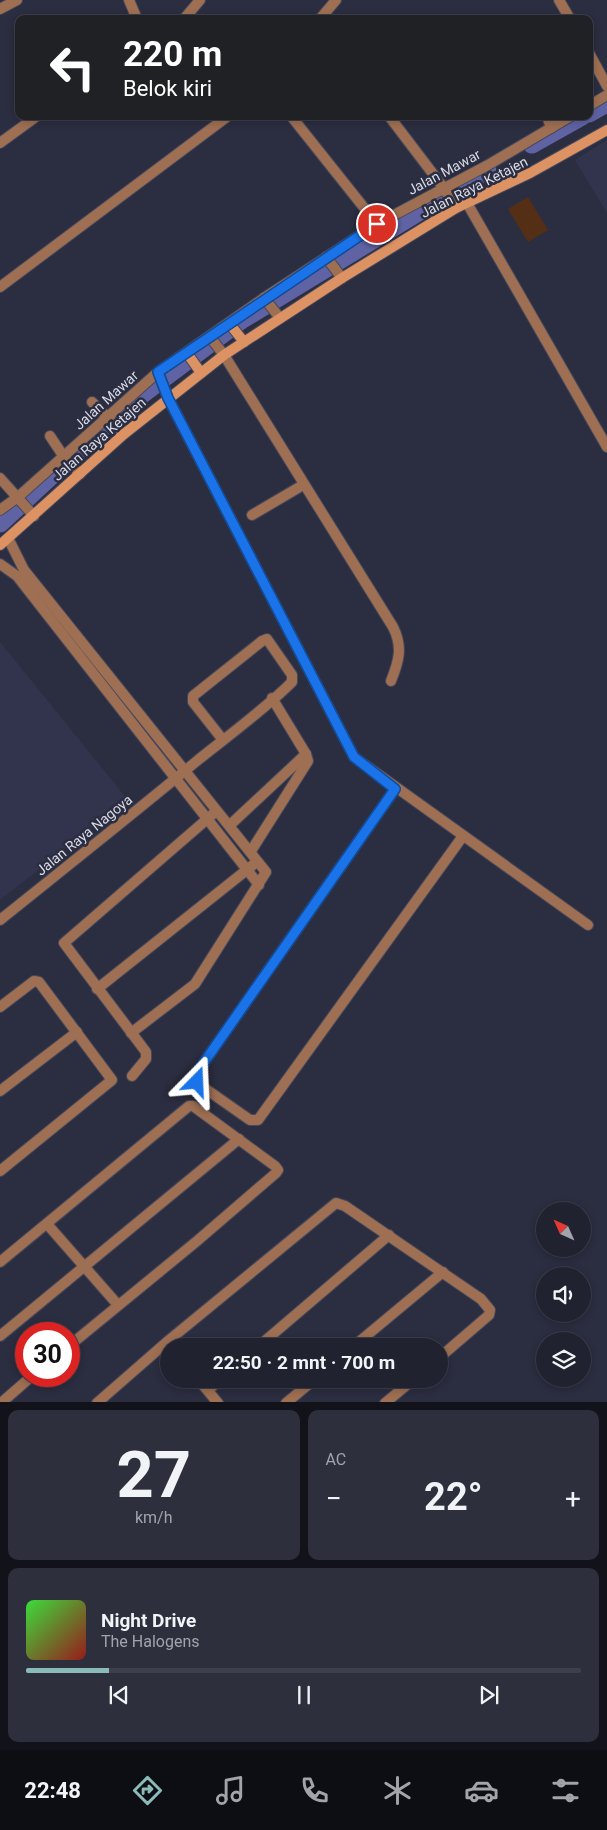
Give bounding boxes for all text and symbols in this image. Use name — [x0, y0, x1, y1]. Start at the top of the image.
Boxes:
text: 220 m — [123, 34, 222, 75]
icon: left — [40, 35, 105, 100]
text: Belok kiri — [123, 76, 212, 101]
street label: Jalan Mawar — [405, 146, 483, 198]
street label: Jalan Raya Ketajen — [418, 153, 530, 221]
pin — [356, 203, 398, 245]
icon: arrive — [363, 210, 391, 238]
street label: Jalan Mawar — [71, 367, 141, 433]
street label: Jalan Raya Ketajen — [49, 394, 149, 484]
street label: Jalan Raya Nagoya — [33, 791, 135, 879]
position arrow — [170, 1055, 222, 1107]
north arrow — [536, 1202, 591, 1258]
map controls — [536, 1202, 591, 1387]
button: sound — [536, 1267, 591, 1322]
speed limit sign: 30 — [15, 1322, 80, 1387]
button: layers — [536, 1332, 591, 1387]
text: 22:50 · 2 mnt · 700 m — [213, 1351, 395, 1374]
text: 27 — [116, 1437, 191, 1513]
text: AC — [326, 1450, 346, 1469]
text: 22° — [424, 1475, 483, 1519]
text: − — [326, 1482, 342, 1515]
text: + — [565, 1482, 581, 1515]
text: km/h — [135, 1508, 173, 1527]
text: Night Drive — [101, 1609, 196, 1632]
text: The Halogens — [101, 1632, 200, 1651]
icon: previous — [105, 1681, 133, 1709]
icon: pause — [290, 1681, 318, 1709]
icon: next — [475, 1681, 503, 1709]
icon: directions — [130, 1773, 165, 1808]
icon: music — [213, 1773, 248, 1808]
icon: phone — [297, 1773, 332, 1808]
icon: climate — [380, 1773, 415, 1808]
icon: car — [464, 1773, 499, 1808]
icon: filters — [548, 1773, 583, 1808]
text: 22:48 — [24, 1778, 81, 1803]

